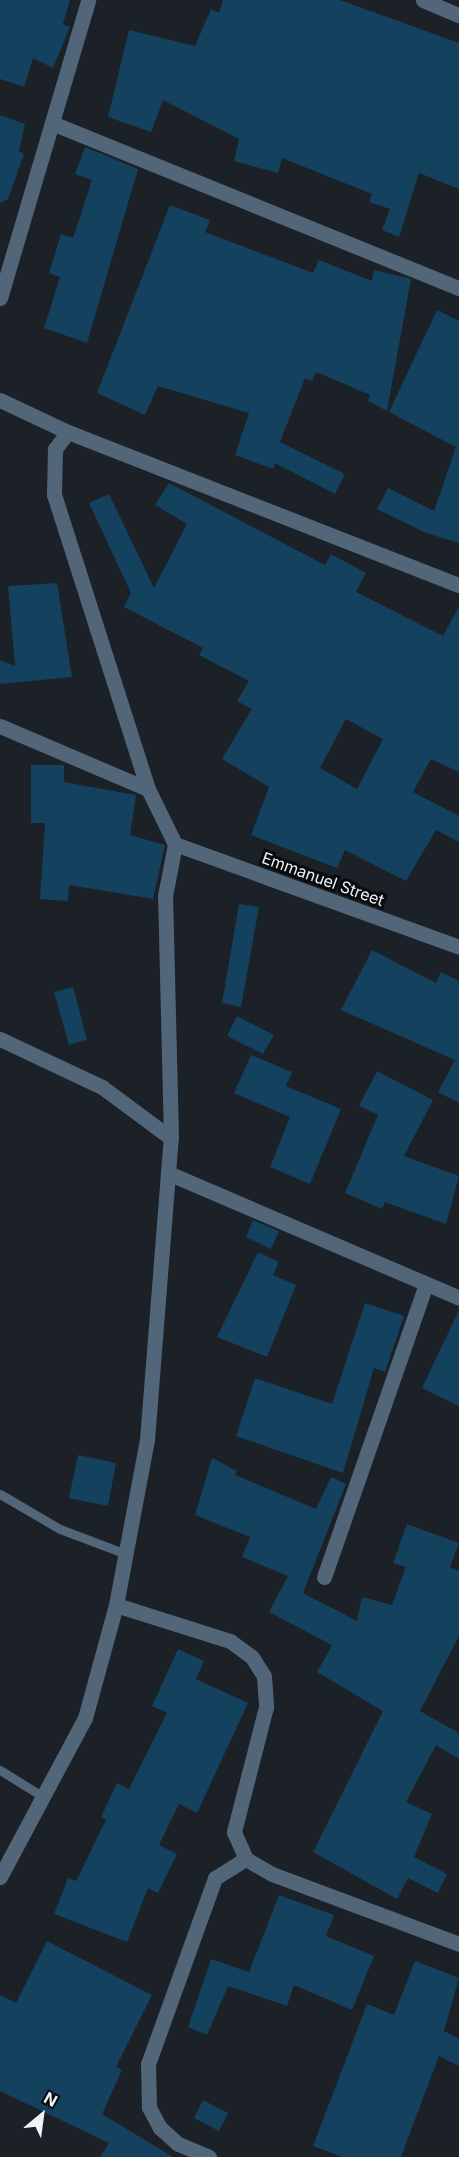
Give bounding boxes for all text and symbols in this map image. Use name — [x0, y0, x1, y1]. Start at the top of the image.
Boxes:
street label: Emmanuel Street — [259, 848, 387, 910]
north arrow — [12, 2085, 72, 2145]
text: N — [41, 2088, 61, 2111]

